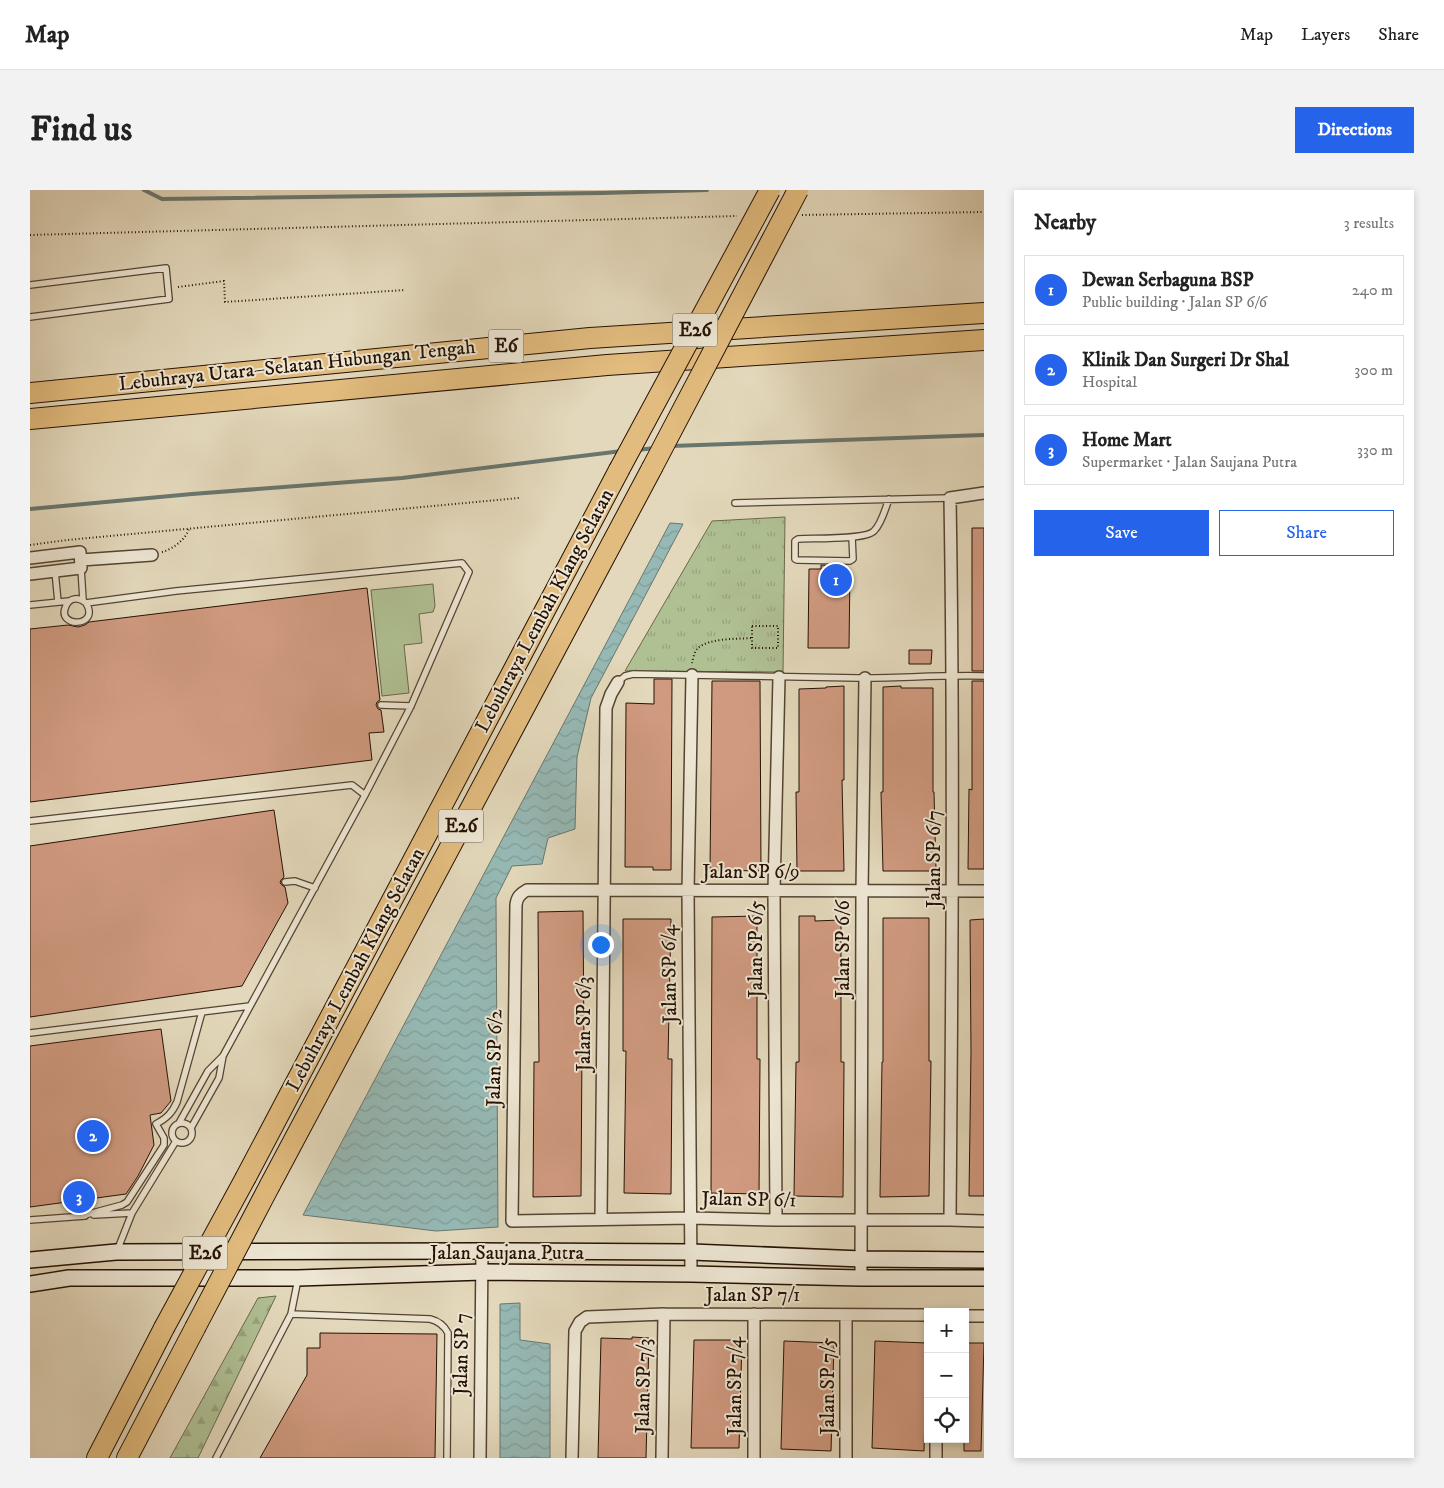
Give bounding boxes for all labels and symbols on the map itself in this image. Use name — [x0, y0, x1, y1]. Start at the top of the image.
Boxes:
road number: E26 — [672, 314, 718, 346]
road number: E6 — [488, 330, 524, 362]
street label: Lebuhraya Utara–Selatan Hubungan Tengah — [117, 335, 477, 397]
street label: Lebuhraya Lembah Klang Selatan — [470, 484, 620, 737]
pin: 1 — [820, 561, 852, 599]
road number: E26 — [438, 810, 484, 842]
street label: Jalan SP 6/7 — [922, 810, 947, 910]
street label: Lebuhraya Lembah Klang Selatan — [281, 843, 431, 1096]
street label: Jalan SP 6/9 — [700, 860, 800, 885]
street label: Jalan SP 6/6 — [831, 899, 856, 1000]
street label: Jalan SP 6/5 — [744, 900, 769, 1000]
street label: Jalan SP 6/4 — [657, 924, 683, 1025]
your location — [588, 932, 614, 958]
street label: Jalan SP 6/3 — [572, 977, 597, 1074]
street label: Jalan SP 6/2 — [482, 1009, 508, 1109]
pin: 2 — [77, 1117, 109, 1155]
pin: 3 — [63, 1178, 95, 1216]
street label: Jalan SP 6/1 — [699, 1187, 797, 1213]
road number: E26 — [182, 1236, 228, 1270]
street label: Jalan Saujana Putra — [428, 1241, 585, 1266]
street label: Jalan SP 7/1 — [704, 1283, 800, 1308]
street label: Jalan SP 7 — [449, 1313, 475, 1397]
street label: Jalan SP 7/4 — [723, 1336, 748, 1437]
street label: Jalan SP 7/5 — [816, 1337, 841, 1437]
street label: Jalan SP 7/3 — [631, 1338, 657, 1436]

